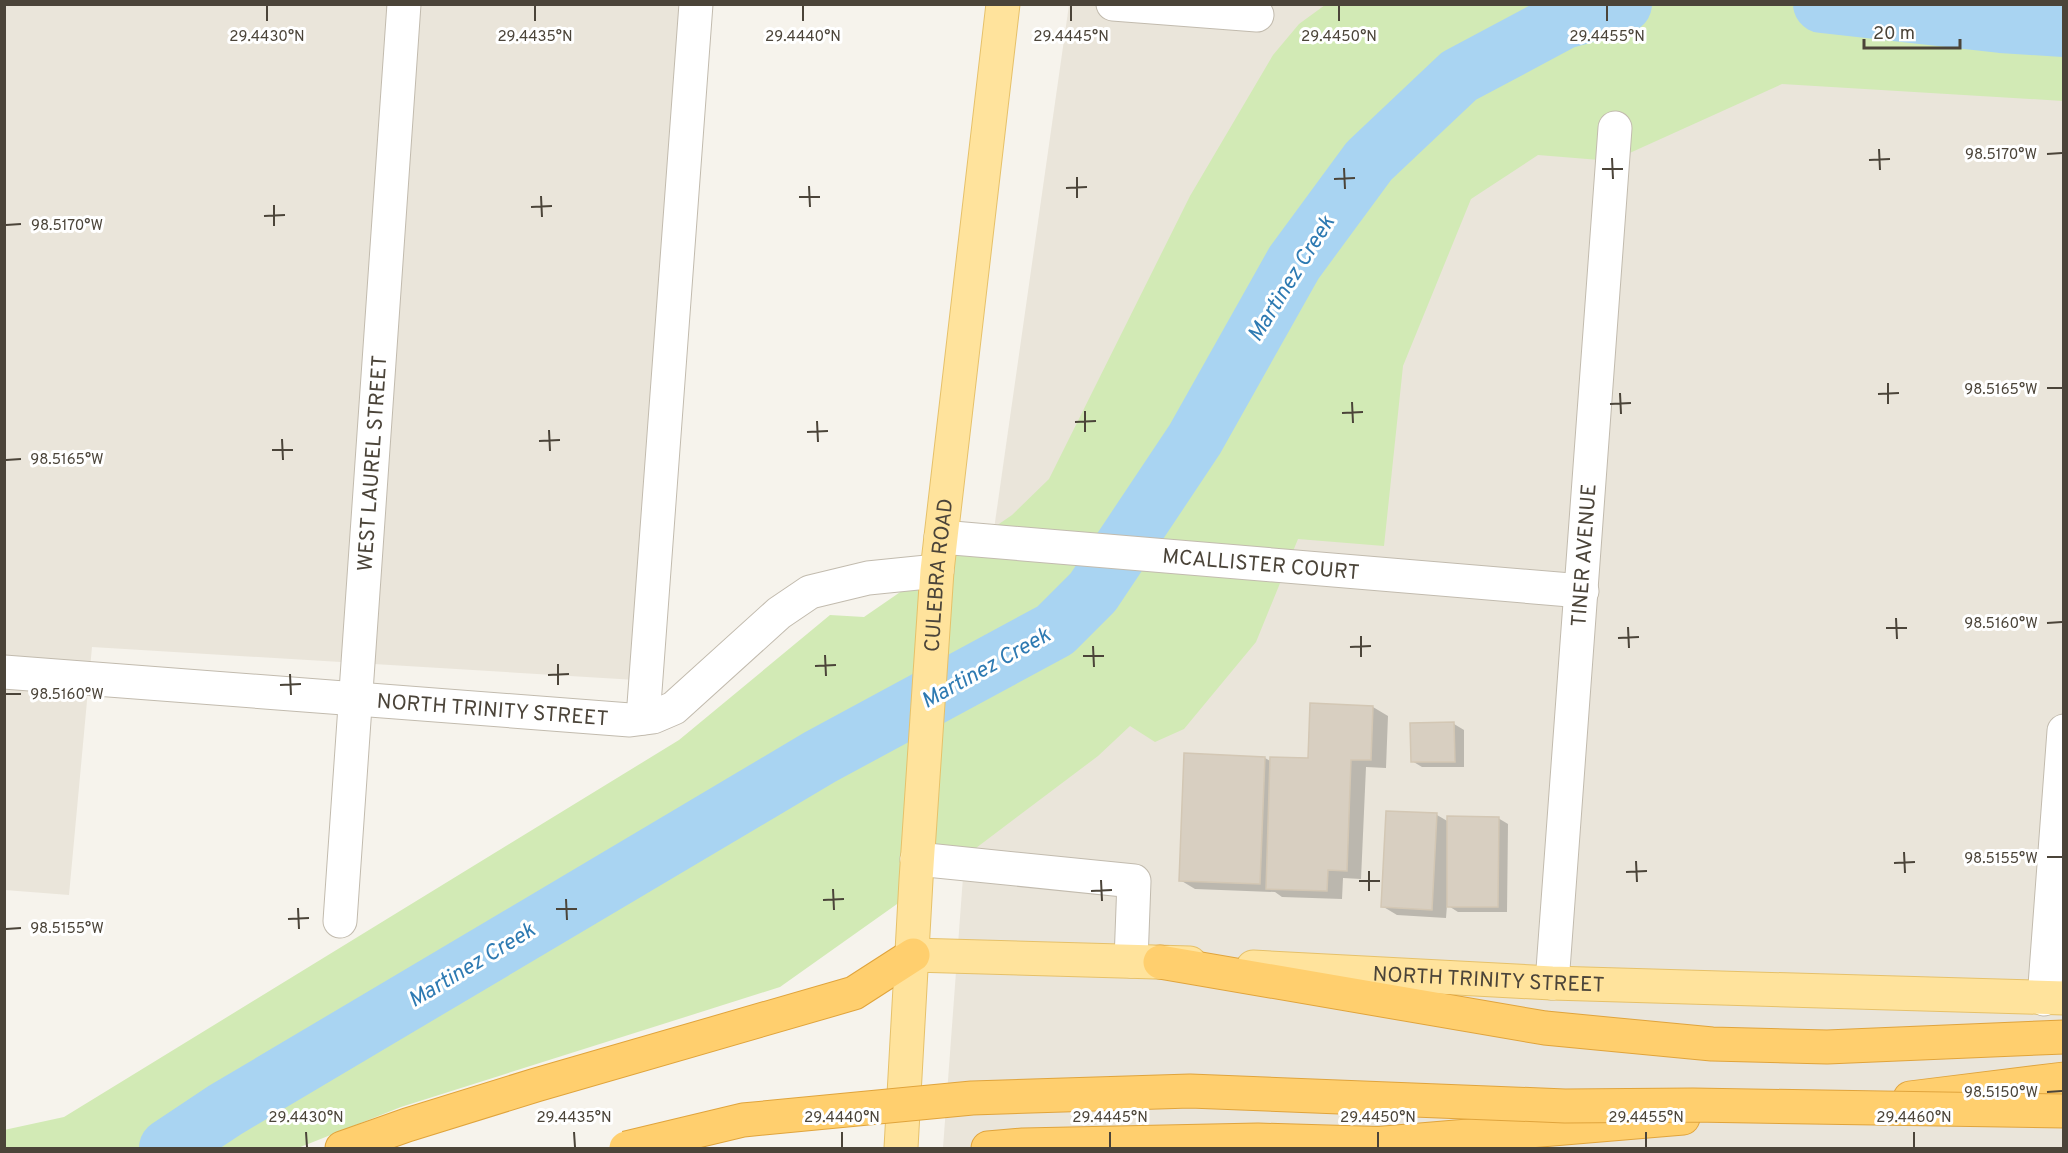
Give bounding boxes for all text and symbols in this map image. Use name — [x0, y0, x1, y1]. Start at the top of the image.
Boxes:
scale bar — [1864, 12, 1960, 50]
text: 20 m — [1873, 23, 1915, 46]
text: 29.4430°N — [229, 28, 305, 47]
text: 29.4435°N — [497, 28, 573, 47]
text: 29.4440°N — [765, 28, 841, 47]
text: 29.4445°N — [1033, 28, 1109, 47]
text: 29.4450°N — [1301, 28, 1377, 47]
text: 29.4455°N — [1569, 28, 1645, 47]
text: 98.5170°W — [1965, 146, 2037, 165]
water label: Martinez Creek — [1243, 211, 1342, 347]
text: 98.5170°W — [31, 217, 103, 236]
street label: WEST LAUREL STREET — [352, 354, 394, 572]
text: 98.5165°W — [1964, 381, 2038, 400]
text: 98.5165°W — [30, 451, 104, 470]
street label: TINER AVENUE — [1566, 483, 1604, 628]
street label: CULEBRA ROAD — [920, 497, 960, 653]
street label: MCALLISTER COURT — [1161, 544, 1360, 587]
text: 98.5160°W — [1964, 615, 2038, 634]
water label: Martinez Creek — [917, 622, 1056, 716]
text: 98.5160°W — [30, 686, 104, 705]
street label: NORTH TRINITY STREET — [376, 689, 609, 733]
text: 98.5155°W — [1964, 850, 2038, 869]
water label: Martinez Creek — [404, 917, 542, 1015]
text: 98.5155°W — [30, 920, 104, 939]
street label: NORTH TRINITY STREET — [1372, 961, 1605, 1000]
text: 98.5150°W — [1964, 1084, 2038, 1103]
text: 29.4430°N — [268, 1109, 344, 1128]
text: 29.4435°N — [536, 1109, 612, 1128]
text: 29.4440°N — [804, 1109, 880, 1128]
text: 29.4445°N — [1072, 1109, 1148, 1128]
text: 29.4450°N — [1340, 1109, 1416, 1128]
text: 29.4455°N — [1608, 1109, 1684, 1128]
text: 29.4460°N — [1876, 1109, 1952, 1128]

